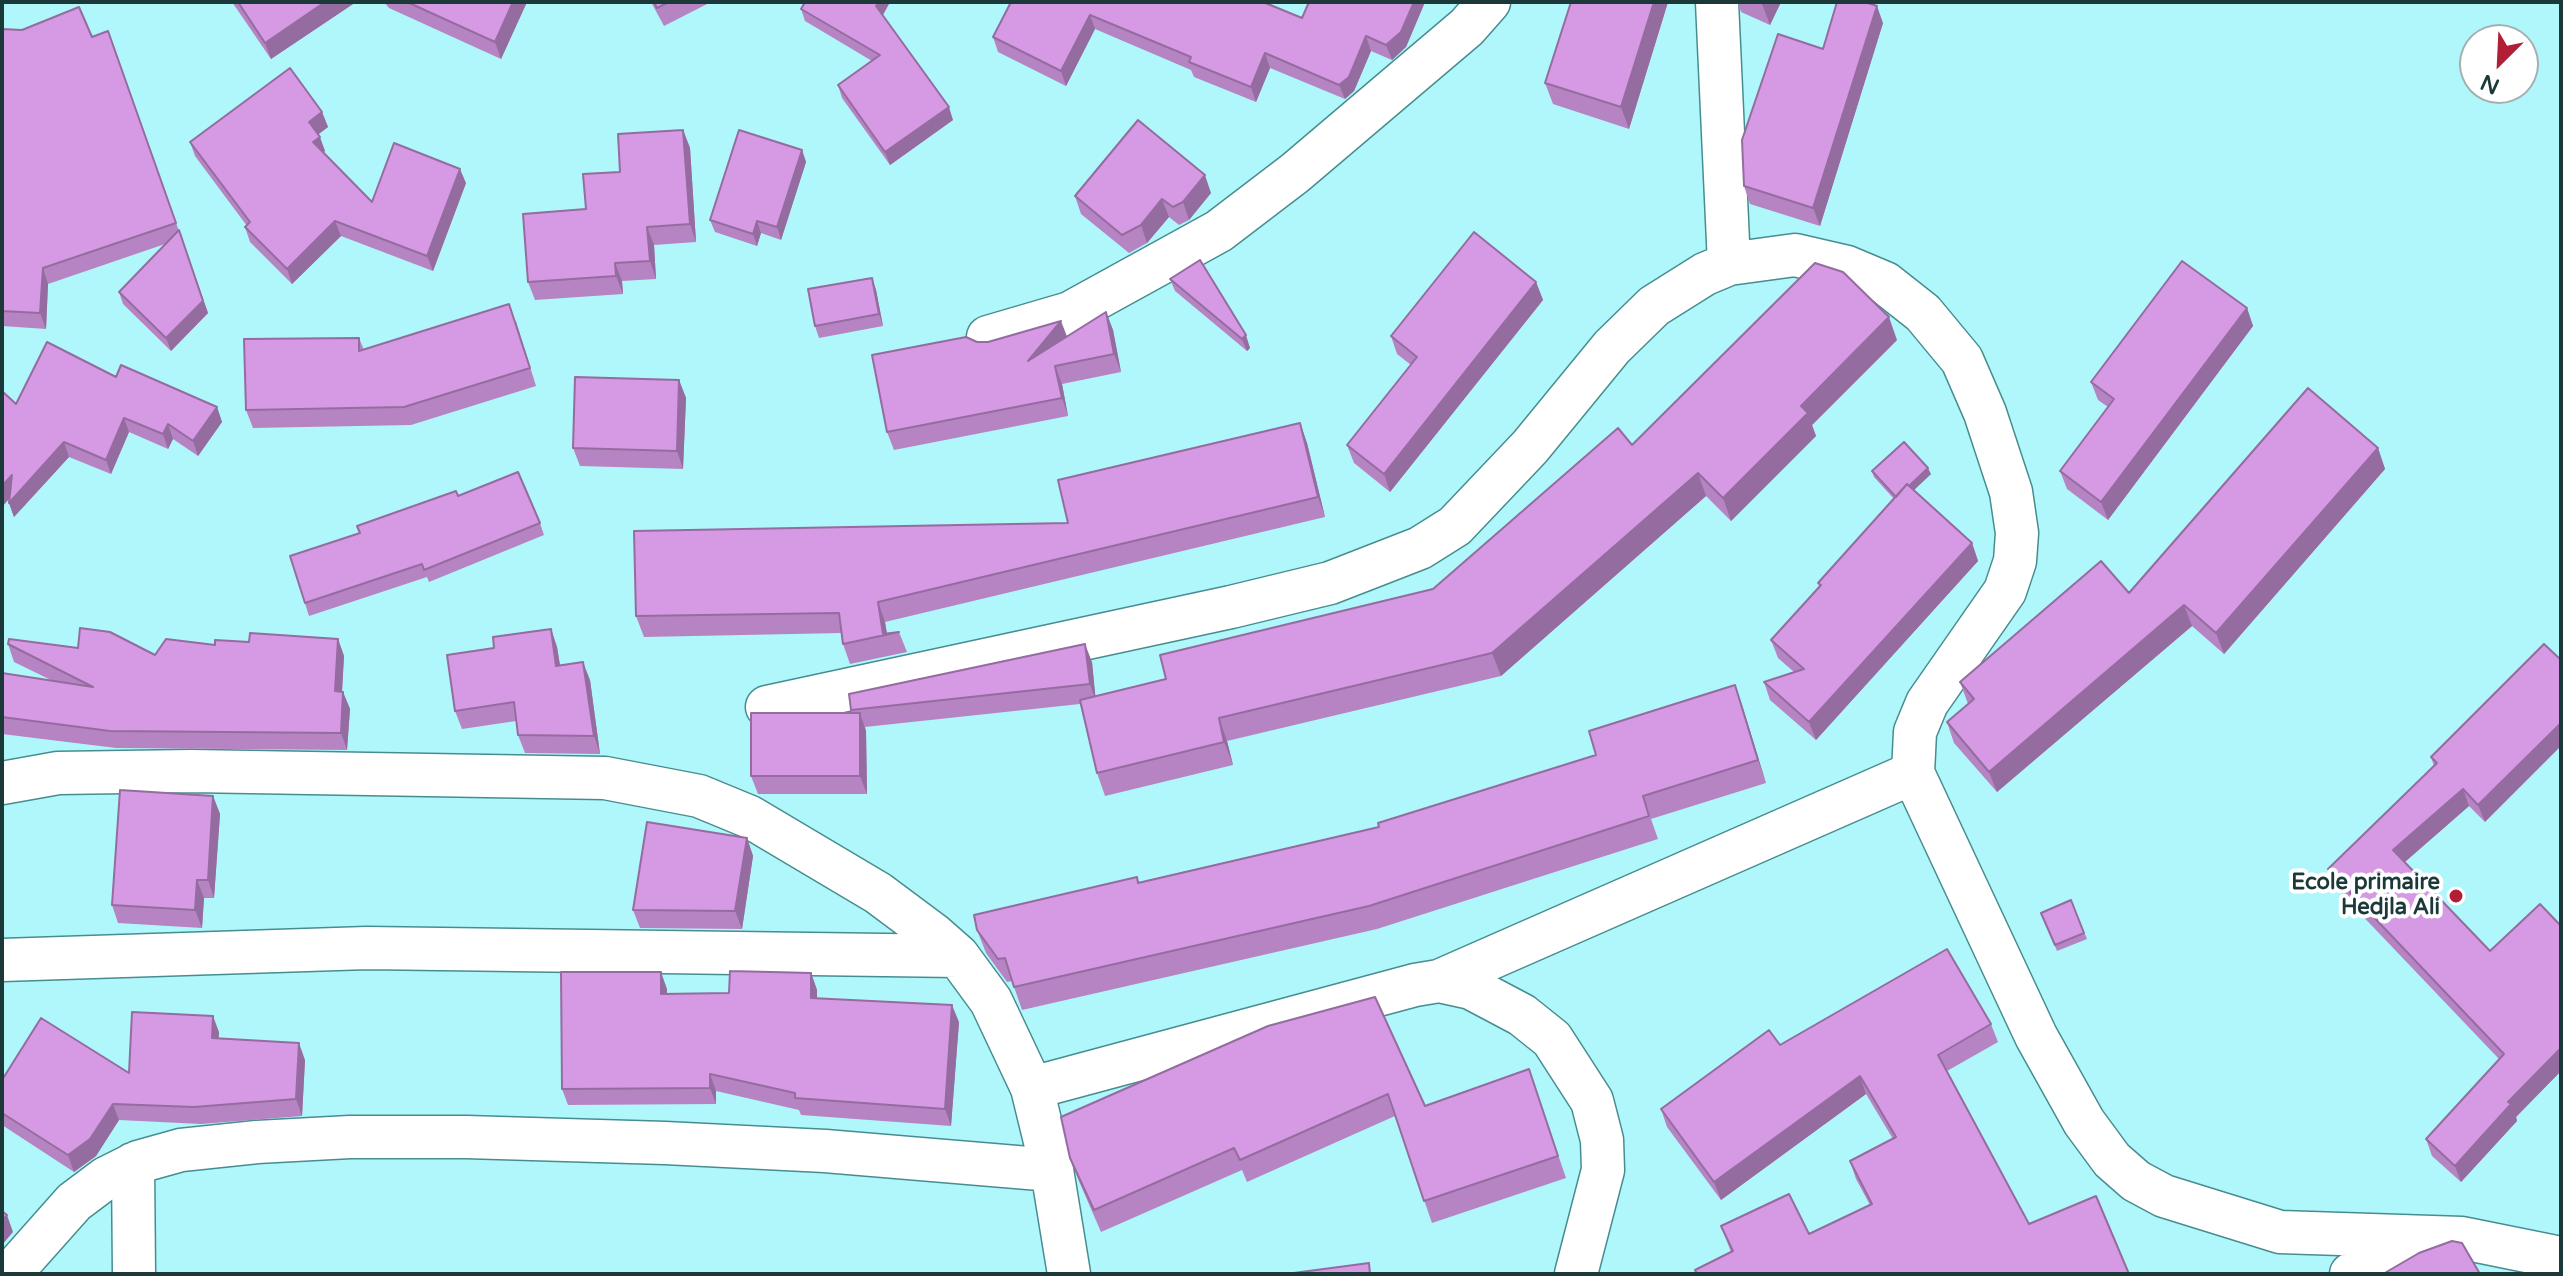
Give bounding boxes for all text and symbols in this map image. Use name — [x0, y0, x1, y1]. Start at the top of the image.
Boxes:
north arrow — [2459, 24, 2539, 104]
text: N — [2477, 69, 2503, 100]
place label: Ecole primaire Hedjla Ali — [2291, 870, 2440, 922]
marker: Ecole primaire Hedjla Ali — [2447, 887, 2465, 905]

